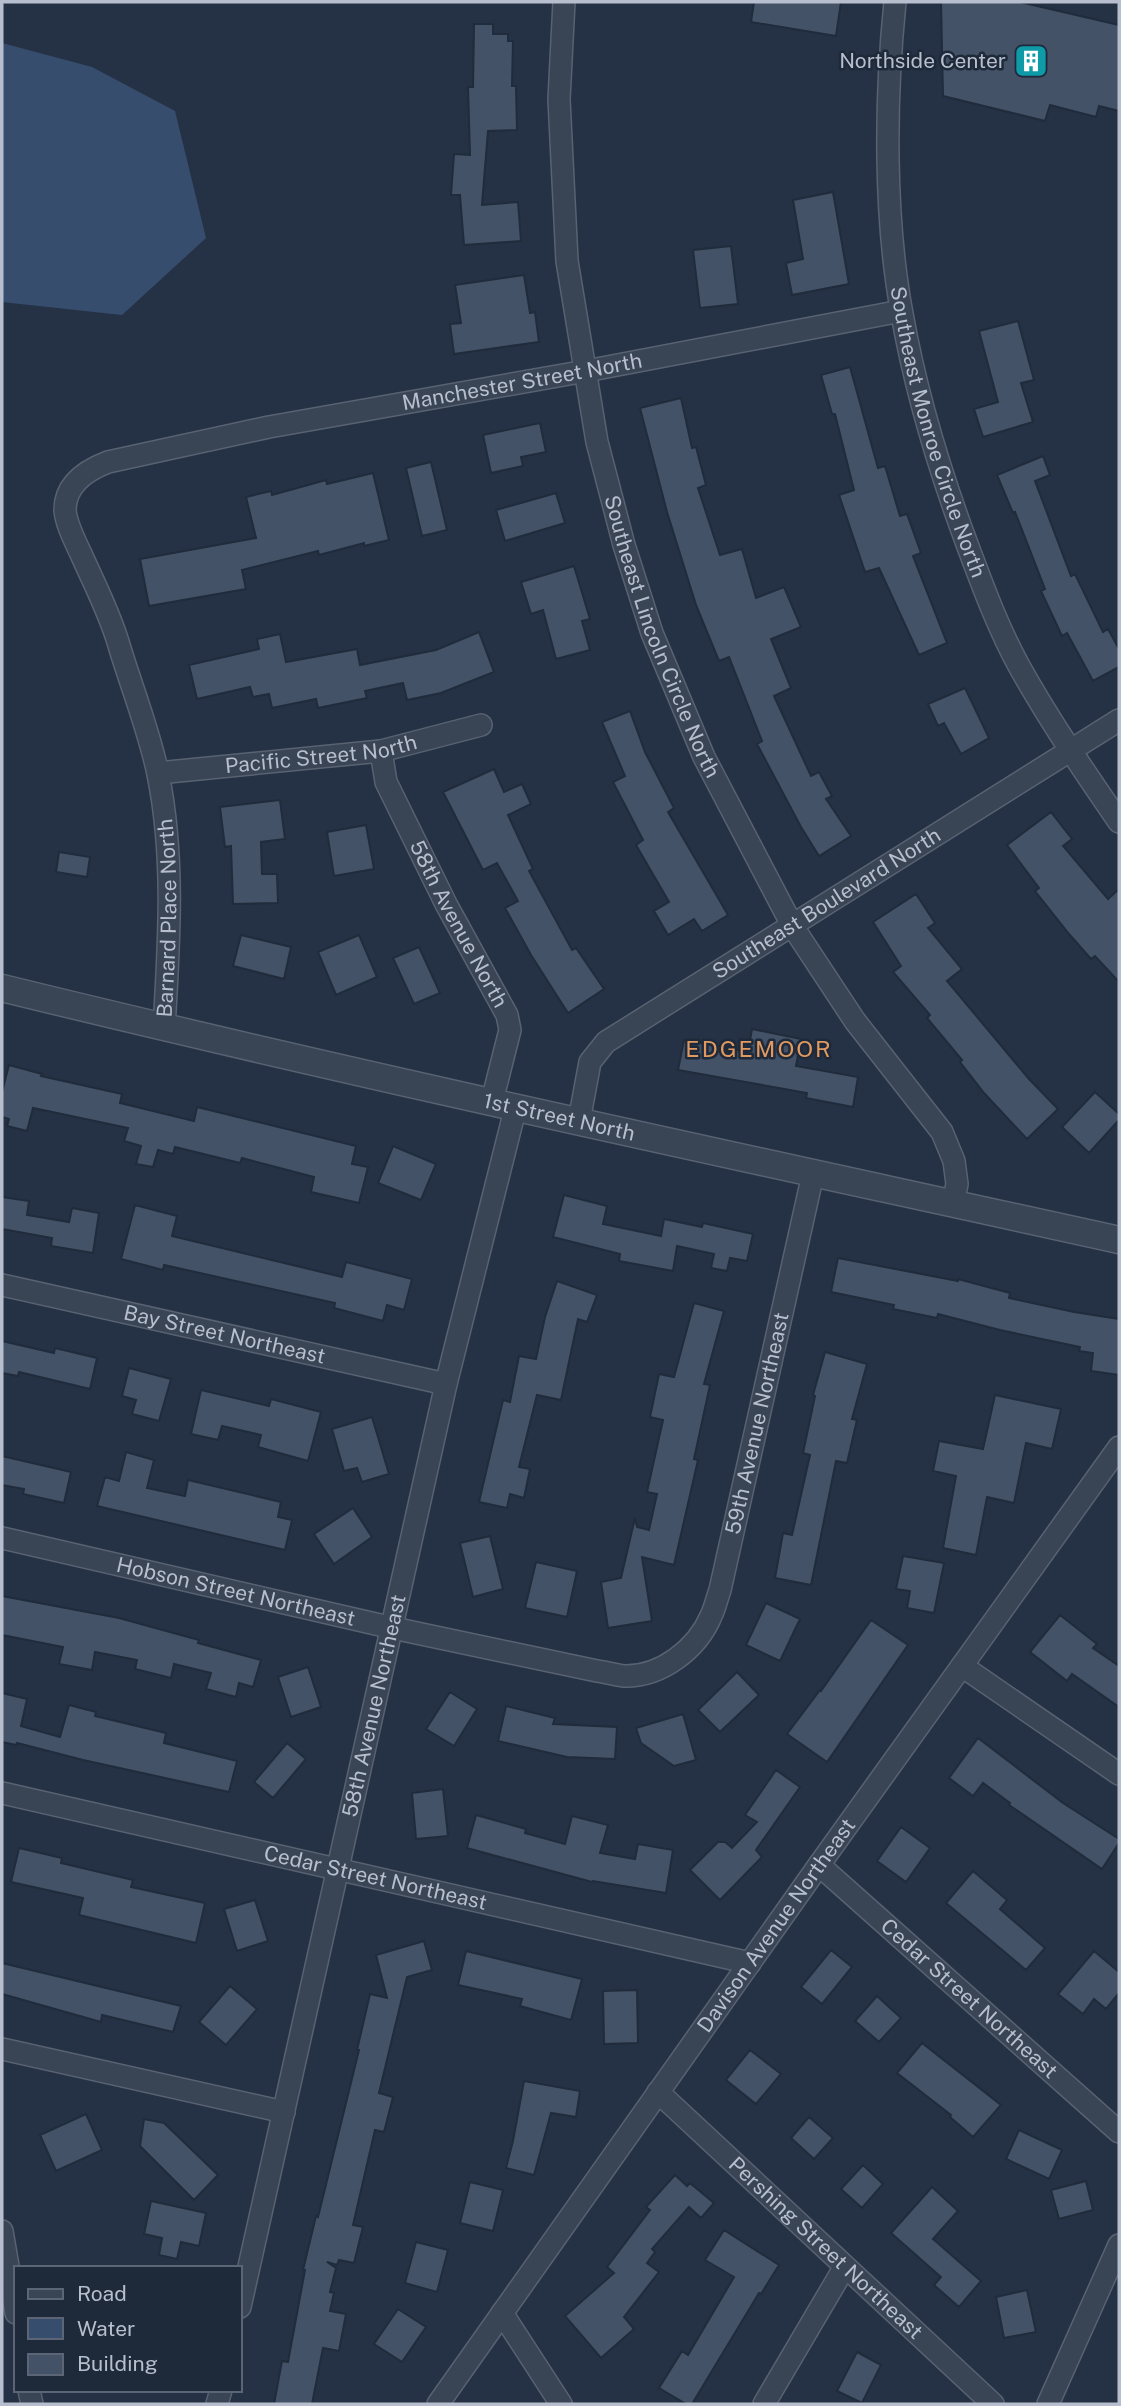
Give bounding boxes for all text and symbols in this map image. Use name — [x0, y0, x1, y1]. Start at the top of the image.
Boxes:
building icon: Northside Center — [1012, 42, 1050, 80]
place label: Northside Center — [839, 48, 1006, 73]
street label: Southeast Monroe Circle North — [886, 284, 991, 581]
street label: Manchester Street North — [400, 348, 644, 415]
street label: Southeast Lincoln Circle North — [599, 492, 726, 782]
street label: Pacific Street North — [224, 729, 419, 778]
street label: Barnard Place North — [152, 818, 181, 1018]
street label: Southeast Boulevard North — [708, 822, 945, 984]
street label: 58th Avenue North — [405, 836, 513, 1012]
district label: EDGEMOOR — [685, 1035, 833, 1062]
street label: 1st Street North — [481, 1088, 637, 1146]
street label: Bay Street Northeast — [122, 1300, 328, 1369]
street label: 59th Avenue Northeast — [720, 1310, 794, 1537]
street label: Hobson Street Northeast — [114, 1552, 358, 1631]
street label: 58th Avenue Northeast — [337, 1592, 411, 1819]
street label: Davison Avenue Northeast — [692, 1814, 860, 2037]
street label: Cedar Street Northeast — [262, 1840, 489, 1915]
street label: Cedar Street Northeast — [876, 1913, 1063, 2083]
street label: Pershing Street Northeast — [724, 2151, 928, 2344]
legend — [14, 2266, 242, 2392]
text: Road — [77, 2281, 127, 2306]
text: Water — [77, 2316, 135, 2341]
text: Building — [77, 2351, 158, 2376]

